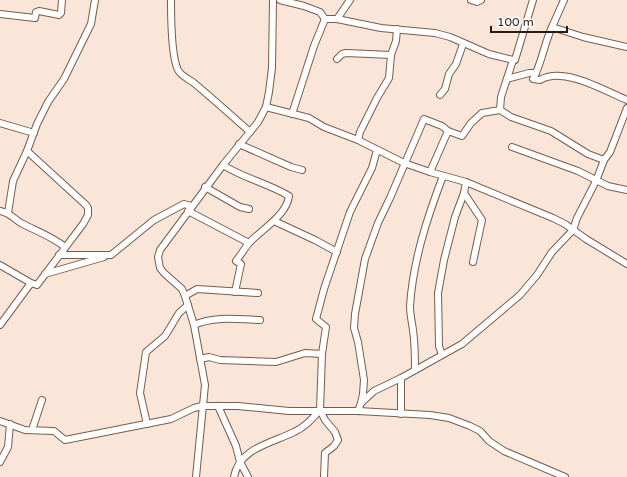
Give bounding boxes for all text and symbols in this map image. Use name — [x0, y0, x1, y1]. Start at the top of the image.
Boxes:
scale bar — [491, 8, 567, 34]
text: 100 m — [497, 15, 534, 29]

